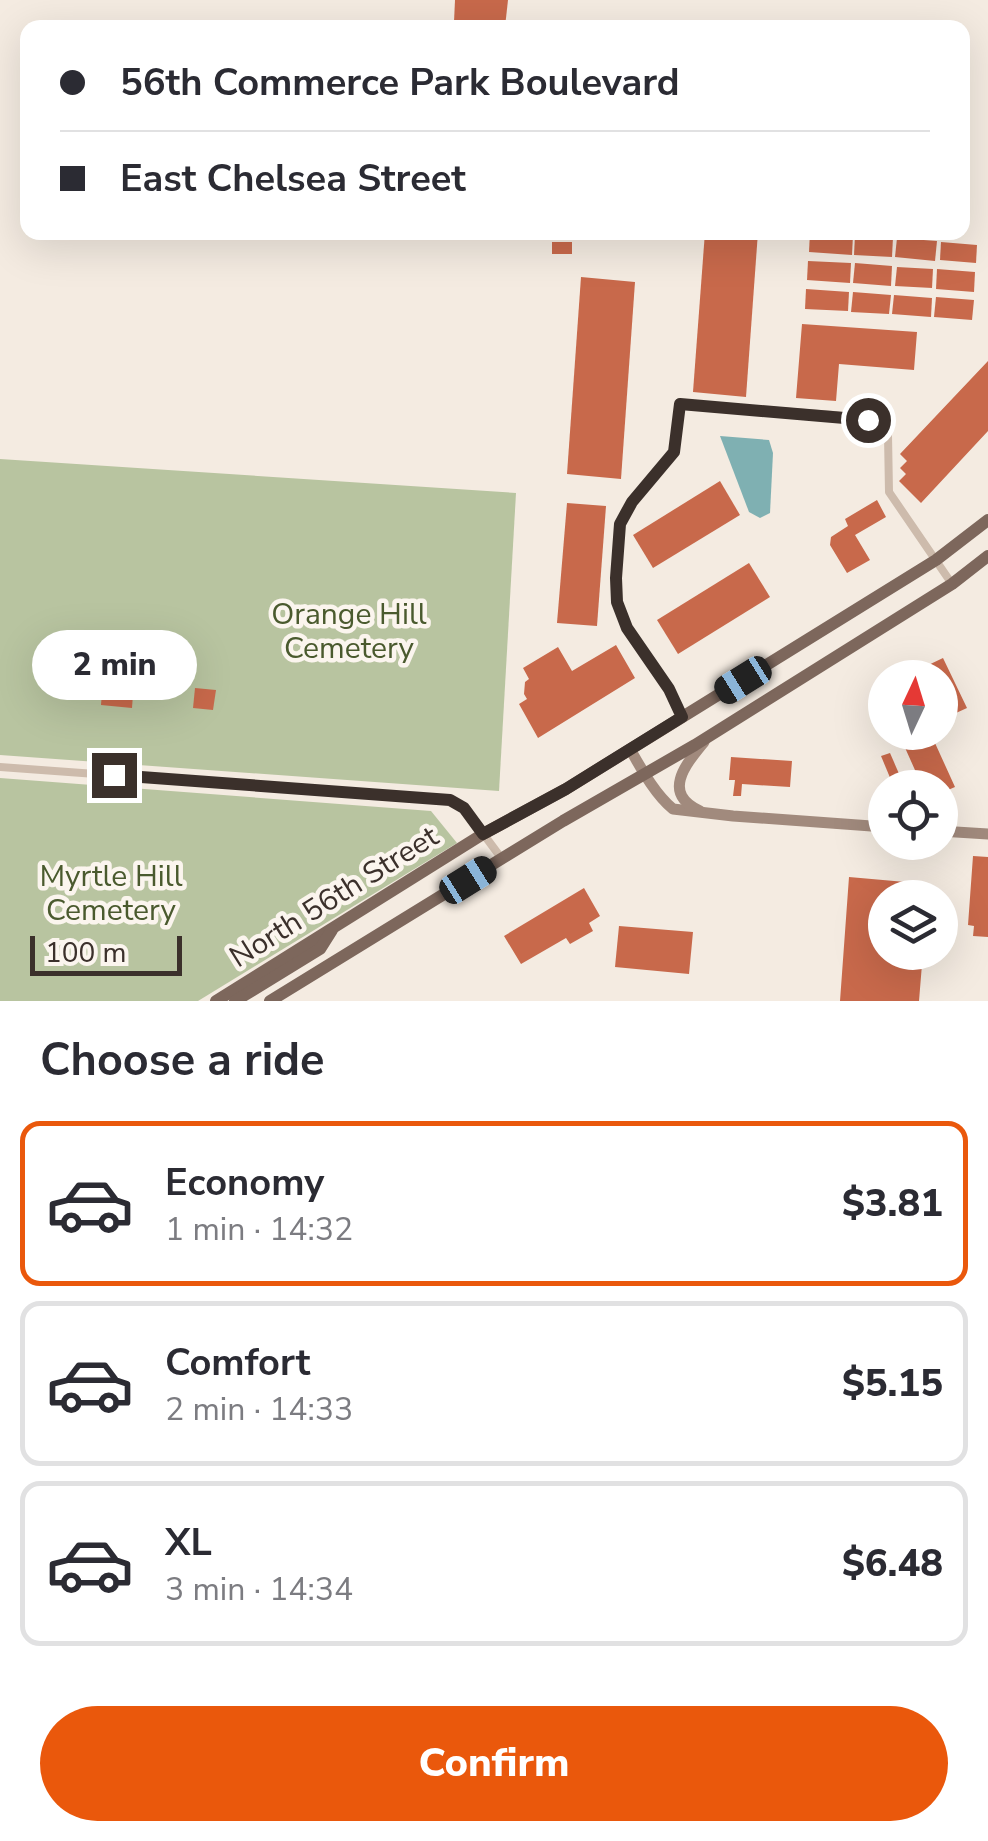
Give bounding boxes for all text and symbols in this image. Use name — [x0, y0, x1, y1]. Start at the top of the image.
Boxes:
text: 56th Commerce Park Boulevard — [120, 57, 680, 108]
text: East Chelsea Street — [120, 153, 466, 204]
route start — [846, 398, 891, 443]
park label: Orange Hill Cemetery — [271, 594, 427, 669]
callout: 2 min — [32, 630, 196, 700]
text: 2 min — [72, 643, 157, 686]
car — [710, 651, 776, 709]
north arrow — [868, 660, 958, 750]
map controls — [868, 660, 958, 970]
route end — [92, 753, 137, 798]
button: locate — [868, 770, 958, 860]
street label: North 56th Street — [222, 816, 447, 978]
car — [435, 851, 501, 909]
park label: Myrtle Hill Cemetery — [39, 856, 183, 931]
button: layers — [868, 880, 958, 970]
scale bar — [30, 931, 182, 976]
text: 100 m — [45, 934, 127, 972]
text: Choose a ride — [40, 1030, 325, 1091]
text: Economy — [165, 1157, 324, 1208]
icon: car — [45, 1159, 135, 1249]
text: $3.81 — [842, 1178, 943, 1229]
text: 1 min · 14:32 — [165, 1208, 353, 1251]
text: Comfort — [165, 1337, 310, 1388]
icon: car — [45, 1339, 135, 1429]
text: $5.15 — [842, 1358, 943, 1409]
text: 2 min · 14:33 — [165, 1388, 353, 1431]
text: XL — [165, 1517, 212, 1568]
icon: car — [45, 1519, 135, 1609]
text: $6.48 — [842, 1538, 943, 1589]
text: 3 min · 14:34 — [165, 1568, 353, 1611]
button: Confirm — [40, 1706, 948, 1821]

